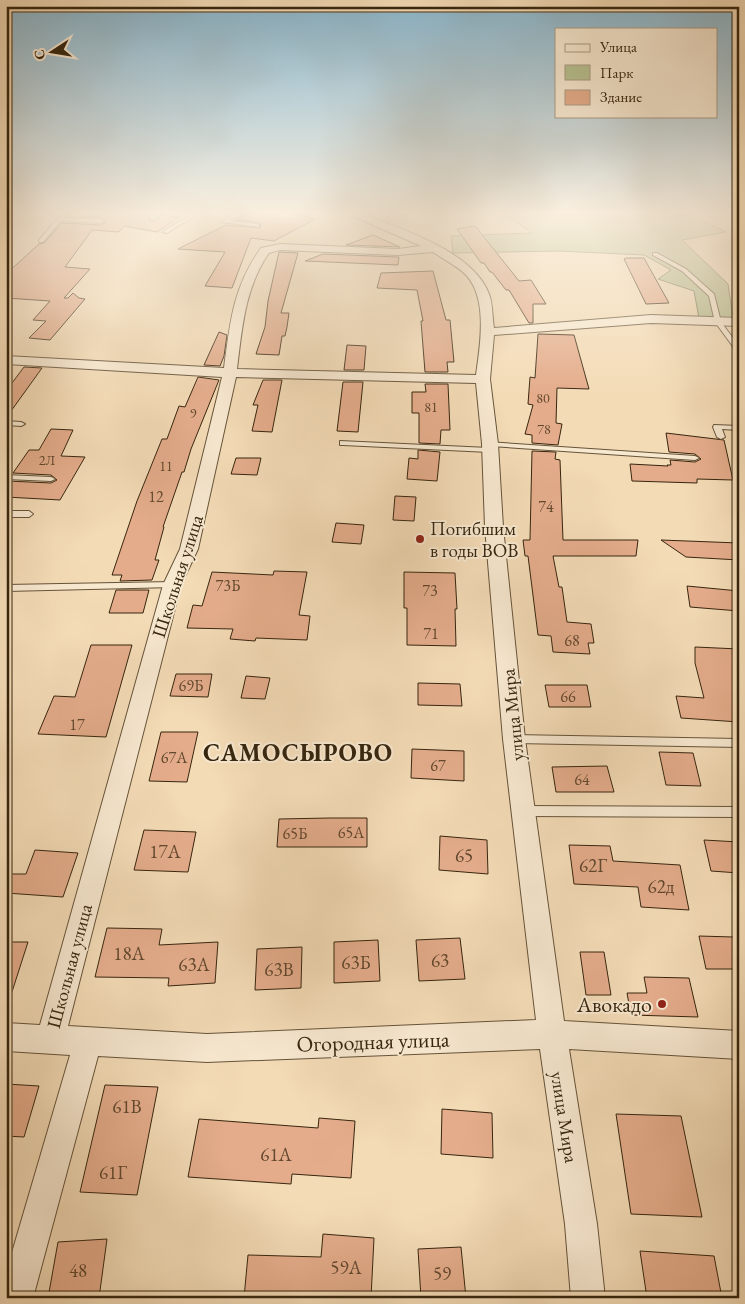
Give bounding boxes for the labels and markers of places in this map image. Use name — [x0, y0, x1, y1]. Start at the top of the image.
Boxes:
place label: Погибшим в годы ВОВ — [430, 516, 518, 563]
marker: Погибшим в годы ВОВ — [414, 533, 426, 545]
place label: Авокадо — [576, 990, 652, 1019]
marker: Авокадо — [656, 998, 668, 1010]

